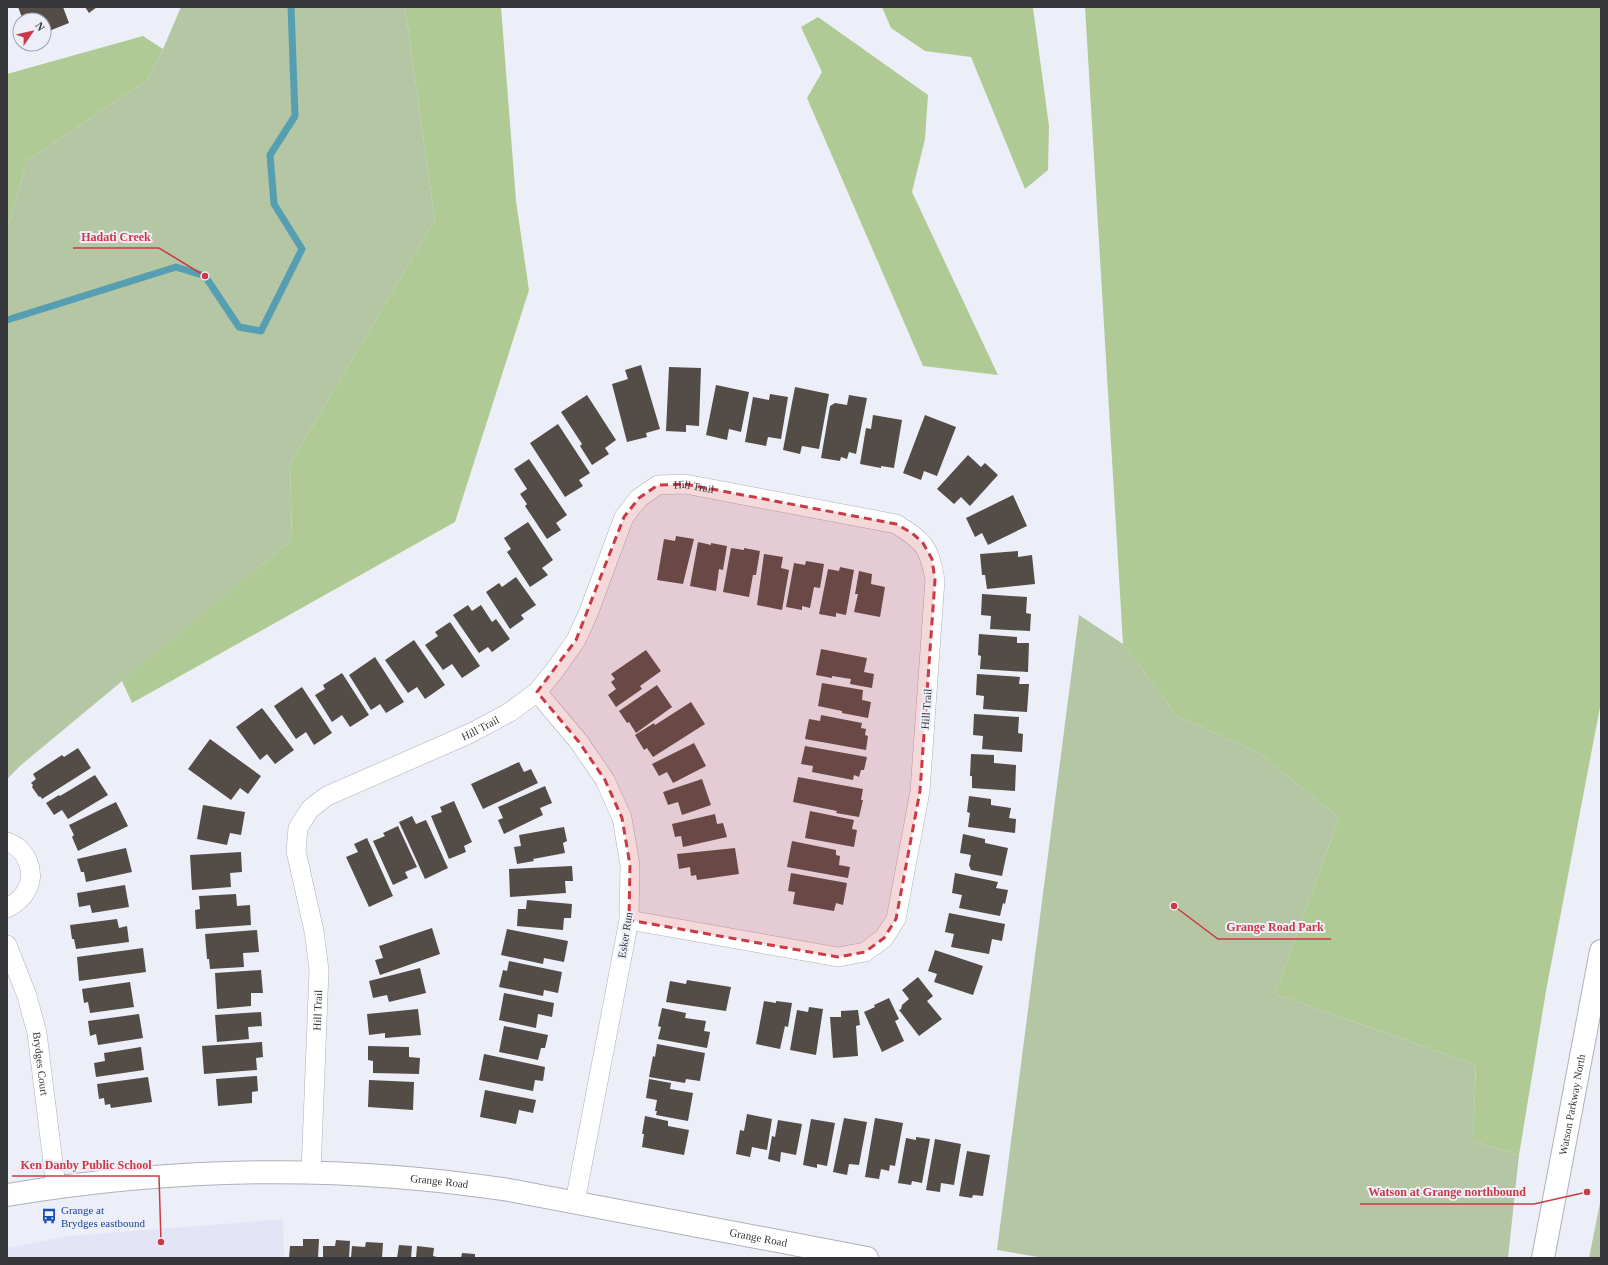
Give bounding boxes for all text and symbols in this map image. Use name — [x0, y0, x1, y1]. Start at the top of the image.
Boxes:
north arrow — [12, 12, 52, 52]
text: N — [33, 20, 48, 33]
callout: Hadati Creek — [73, 224, 159, 248]
text: Hadati Creek — [81, 230, 151, 244]
street label: Hill Trail — [674, 478, 715, 495]
street label: Hill Trail — [919, 688, 933, 730]
street label: Hill Trail — [459, 713, 501, 742]
street label: Esker Run — [615, 911, 635, 959]
callout: Grange Road Park — [1218, 915, 1331, 939]
text: Grange Road Park — [1226, 920, 1324, 934]
street label: Hill Trail — [311, 990, 324, 1031]
street label: Brydges Court — [31, 1031, 51, 1096]
street label: Watson Parkway North — [1557, 1053, 1587, 1156]
callout: Ken Danby Public School — [12, 1152, 159, 1176]
text: Ken Danby Public School — [20, 1158, 152, 1172]
street label: Grange Road — [410, 1172, 470, 1190]
callout: Watson at Grange northbound — [1360, 1180, 1534, 1204]
text: Watson at Grange northbound — [1368, 1185, 1526, 1199]
place label: Grange at Brydges eastbound — [61, 1204, 146, 1229]
bus stop icon: Grange at Brydges eastbound — [40, 1207, 58, 1225]
street label: Grange Road — [729, 1226, 789, 1249]

